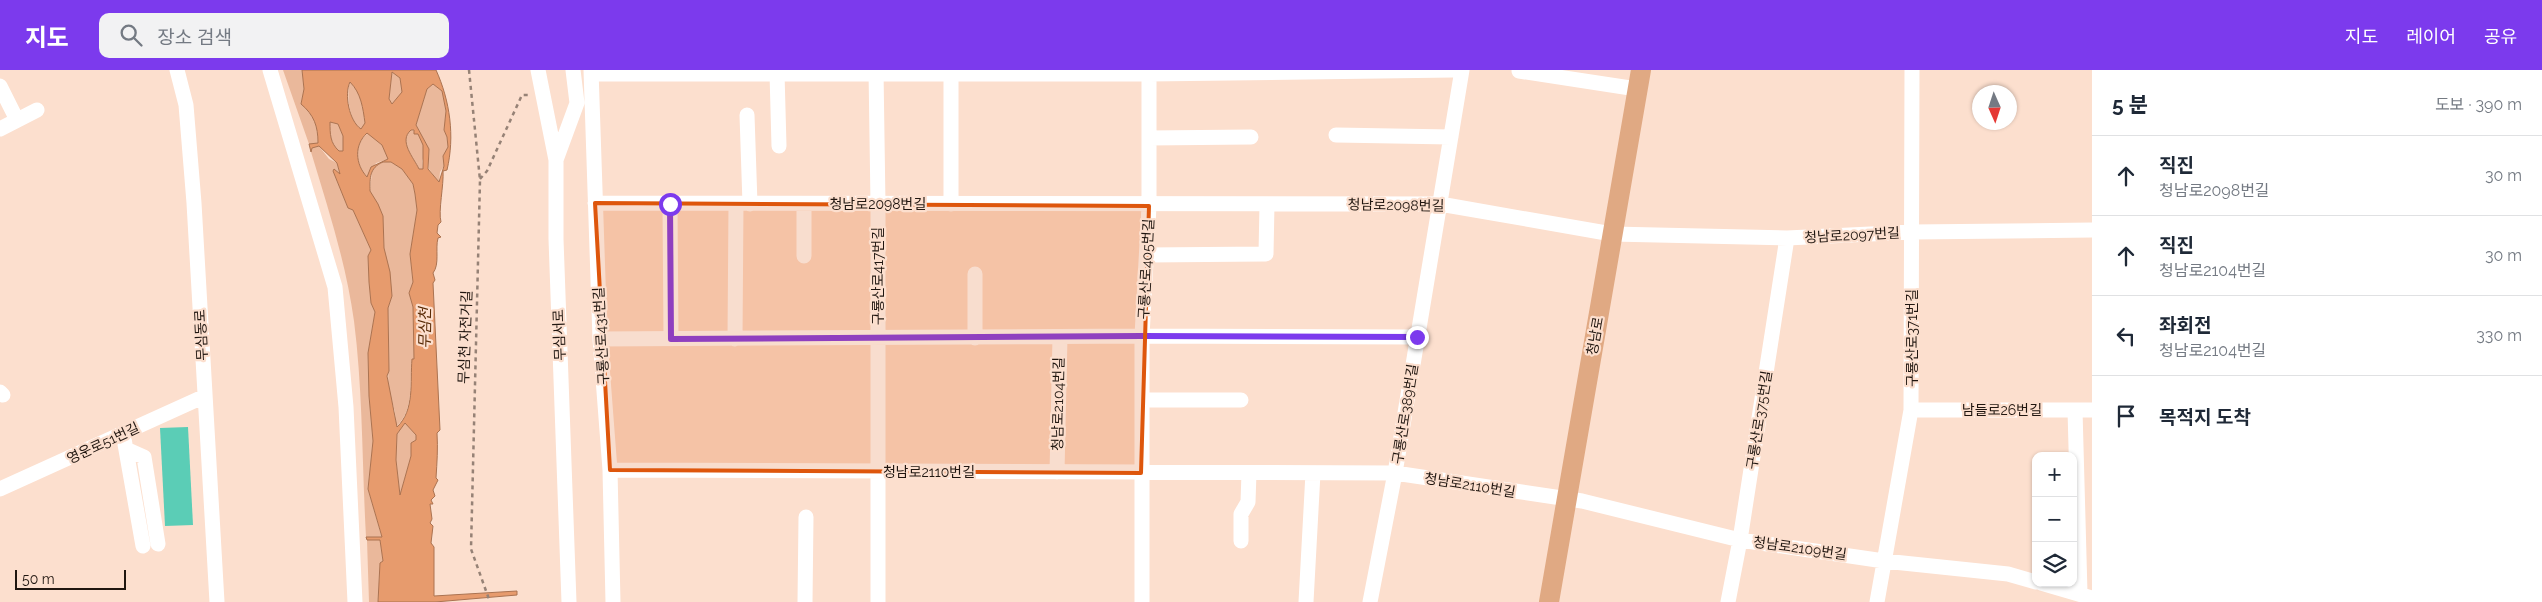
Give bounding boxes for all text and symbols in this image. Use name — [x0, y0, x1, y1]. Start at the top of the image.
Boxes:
search box — [99, 13, 449, 58]
icon: search — [117, 21, 145, 49]
text: 지도 — [25, 23, 69, 52]
text: 장소 검색 — [157, 26, 232, 48]
text: 지도 — [2345, 26, 2378, 47]
text: 레이어 — [2406, 26, 2456, 47]
text: 공유 — [2484, 26, 2517, 47]
north arrow — [1972, 85, 2017, 130]
text: 5 분 — [2112, 92, 2148, 117]
text: 도보 · 390 m — [2435, 95, 2522, 114]
text: 직진 — [2159, 154, 2194, 176]
icon: ahead — [2112, 162, 2140, 190]
text: 30 m — [2485, 166, 2522, 185]
text: 청남로2098번길 — [2159, 181, 2270, 200]
route start — [659, 193, 682, 216]
street label: 청남로2098번길 — [830, 196, 926, 212]
street label: 청남로2098번길 — [1347, 196, 1445, 214]
street label: 구룡산로405번길 — [1135, 218, 1157, 320]
street label: 청남로2097번길 — [1804, 225, 1900, 245]
street label: 구룡산로417번길 — [870, 227, 886, 325]
text: 직진 — [2159, 234, 2194, 256]
icon: ahead — [2112, 242, 2140, 270]
text: 30 m — [2485, 246, 2522, 265]
text: 청남로2104번길 — [2159, 261, 2266, 280]
street label: 구룡산로431번길 — [590, 286, 612, 386]
street label: 구룡산로371번길 — [1904, 289, 1920, 387]
street label: 무심천 자전거길 — [455, 290, 475, 384]
water label: 무심천 — [416, 305, 434, 349]
street label: 무심동로 — [192, 309, 210, 361]
street label: 무심서로 — [550, 309, 568, 361]
text: 좌회전 — [2159, 314, 2211, 336]
street label: 청남로 — [1584, 315, 1606, 356]
icon: left — [2112, 322, 2140, 350]
route end — [1406, 326, 1429, 349]
text: 330 m — [2476, 326, 2522, 345]
text: 청남로2104번길 — [2159, 341, 2266, 360]
street label: 청남로2104번길 — [1049, 357, 1067, 451]
street label: 구룡산로389번길 — [1389, 363, 1421, 465]
street label: 구룡산로375번길 — [1743, 370, 1775, 470]
street label: 남들로26번길 — [1962, 402, 2042, 418]
icon: arrive — [2112, 402, 2140, 430]
text: 목적지 도착 — [2159, 406, 2251, 428]
street label: 영운로51번길 — [64, 419, 142, 467]
map controls — [2032, 452, 2077, 587]
button: + — [2032, 452, 2077, 497]
street label: 청남로2110번길 — [883, 464, 975, 480]
street label: 청남로2110번길 — [1423, 470, 1517, 500]
button: − — [2032, 497, 2077, 542]
street label: 청남로2109번길 — [1752, 534, 1848, 562]
button: layers — [2032, 542, 2077, 587]
scale bar — [15, 567, 126, 590]
text: 50 m — [22, 571, 55, 587]

